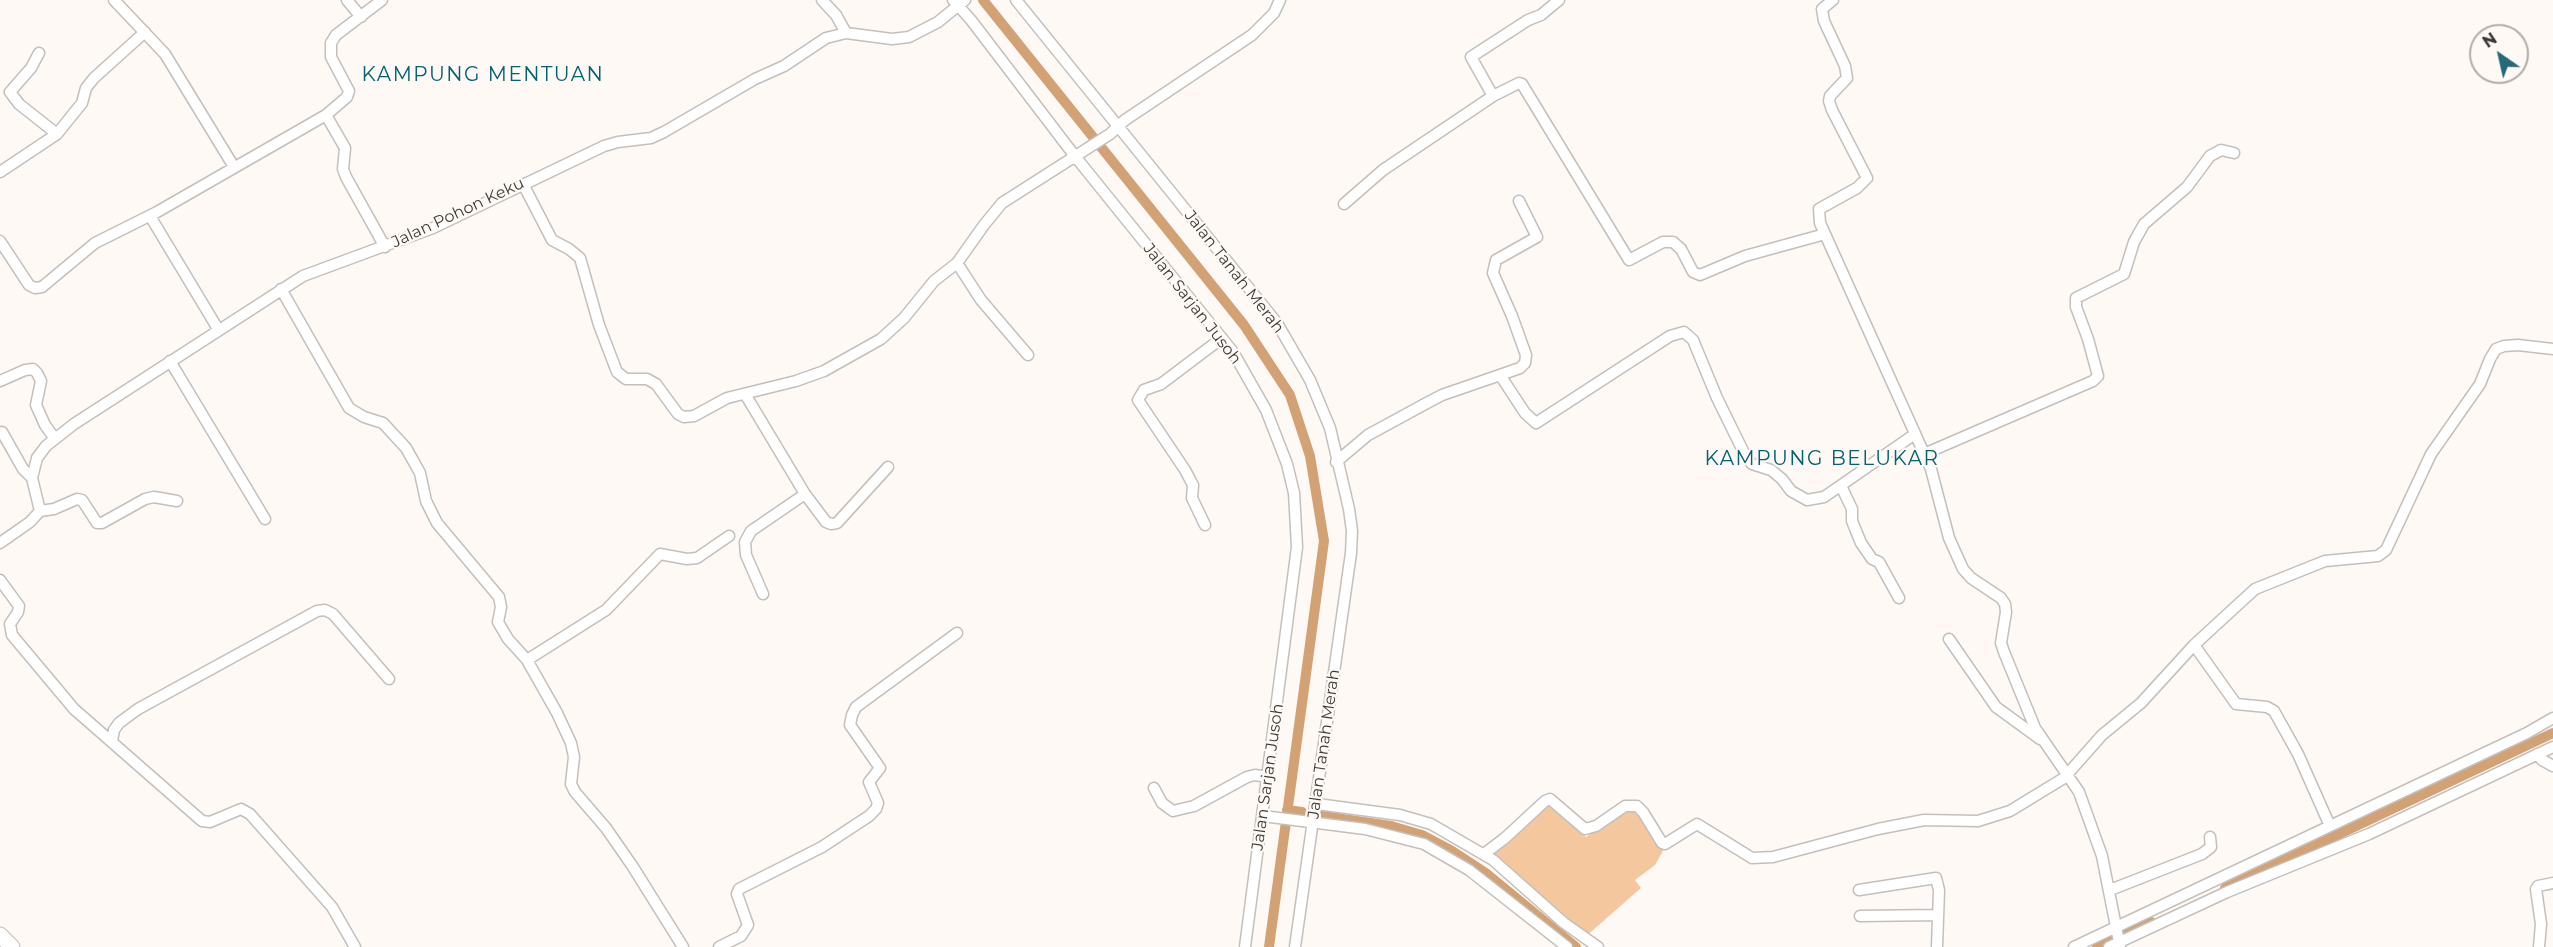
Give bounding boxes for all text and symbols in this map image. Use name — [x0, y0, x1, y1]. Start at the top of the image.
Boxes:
north arrow — [2469, 24, 2529, 84]
text: N — [2479, 29, 2500, 52]
district label: KAMPUNG MENTUAN — [362, 63, 604, 87]
street label: Jalan Pohon Keku — [389, 174, 527, 252]
street label: Jalan Tanah Merah — [1180, 207, 1288, 337]
street label: Jalan Sarjan Jusoh — [1139, 240, 1245, 368]
district label: KAMPUNG BELUKAR — [1705, 447, 1939, 471]
street label: Jalan Tanah Merah — [1304, 668, 1344, 820]
street label: Jalan Sarjan Jusoh — [1248, 702, 1288, 852]

